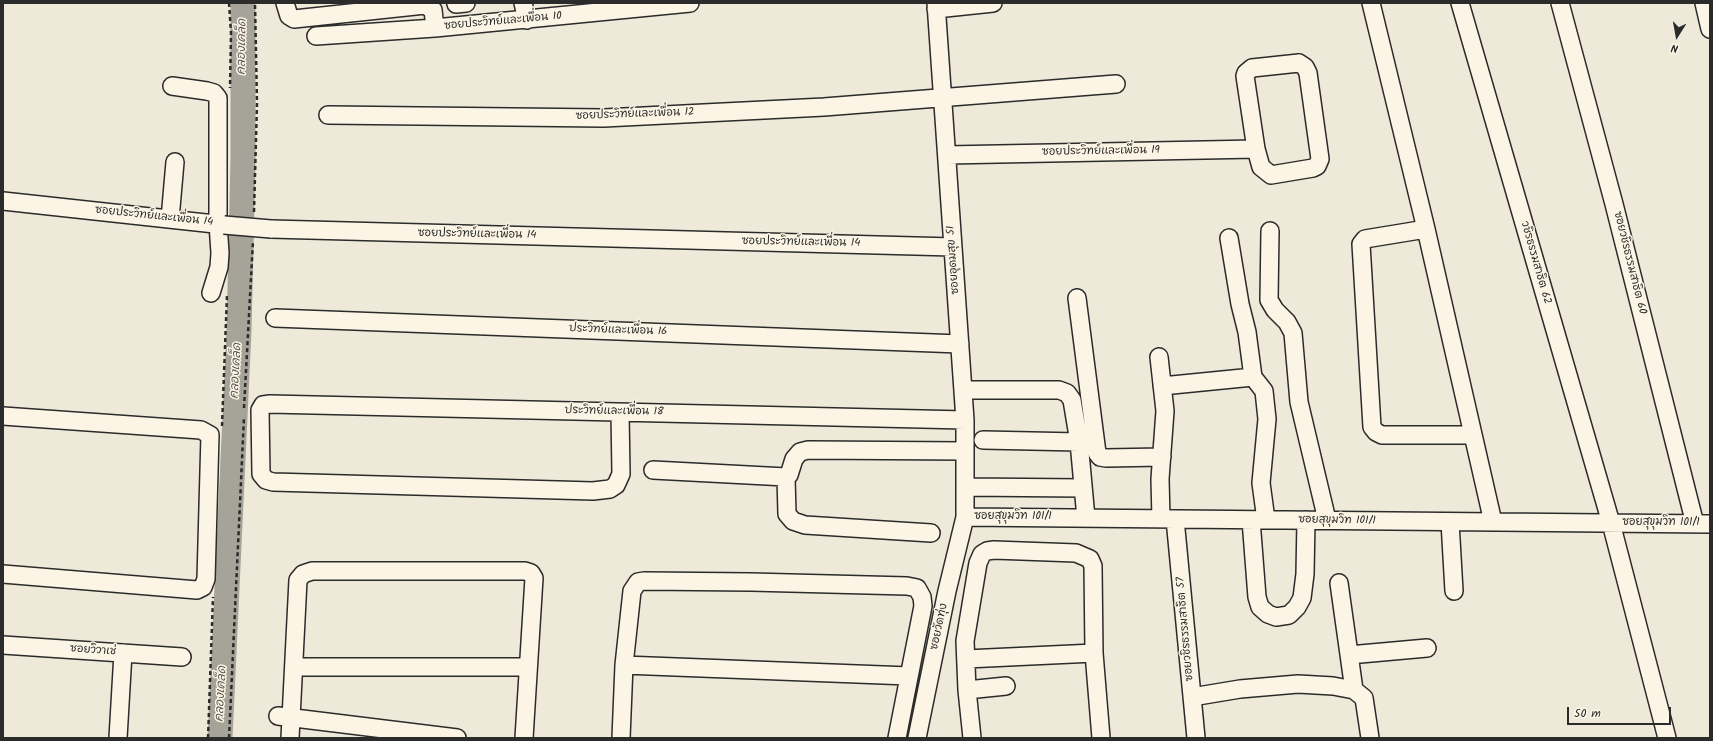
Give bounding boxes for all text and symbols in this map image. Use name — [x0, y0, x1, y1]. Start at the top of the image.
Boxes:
street label: ซอยประวิทย์และเพื่อน 10 — [444, 10, 562, 34]
north arrow — [1657, 16, 1697, 56]
water label: คลองเคล็ด — [235, 19, 251, 75]
text: N — [1670, 38, 1680, 57]
street label: ซอยประวิทย์และเพื่อน 12 — [575, 106, 695, 124]
street label: ซอยประวิทย์และเพื่อน 19 — [1042, 144, 1160, 160]
street label: ซอยประวิทย์และเพื่อน 14 — [94, 204, 214, 230]
street label: ซอยวชิรธรรมสาธิต 60 — [1610, 210, 1648, 316]
street label: วชิรธรรมสาธิต 62 — [1517, 220, 1553, 306]
street label: ซอยอุดมสุข 51 — [945, 225, 963, 295]
street label: ซอยประวิทย์และเพื่อน 14 — [418, 227, 536, 243]
street label: ซอยประวิทย์และเพื่อน 14 — [742, 235, 860, 251]
street label: ประวิทย์และเพื่อน 16 — [568, 323, 668, 339]
water label: คลองเคล็ด — [228, 343, 246, 399]
street label: ประวิทย์และเพื่อน 18 — [564, 405, 664, 419]
street label: ซอยสุขุมวิท 101/1 — [974, 510, 1052, 524]
street label: ซอยสุขุมวิท 101/1 — [1298, 514, 1376, 528]
street label: ซอยสุขุมวิท 101/1 — [1622, 516, 1700, 530]
street label: ซอยวชิรธรรมสาธิต 57 — [1175, 576, 1197, 682]
street label: ซอยวัดทุ่ง — [929, 602, 951, 652]
street label: ซอยวิวาเช่ — [69, 643, 117, 659]
water label: คลองเคล็ด — [213, 666, 231, 722]
scale bar — [1569, 699, 1673, 725]
text: 50 m — [1574, 704, 1601, 723]

